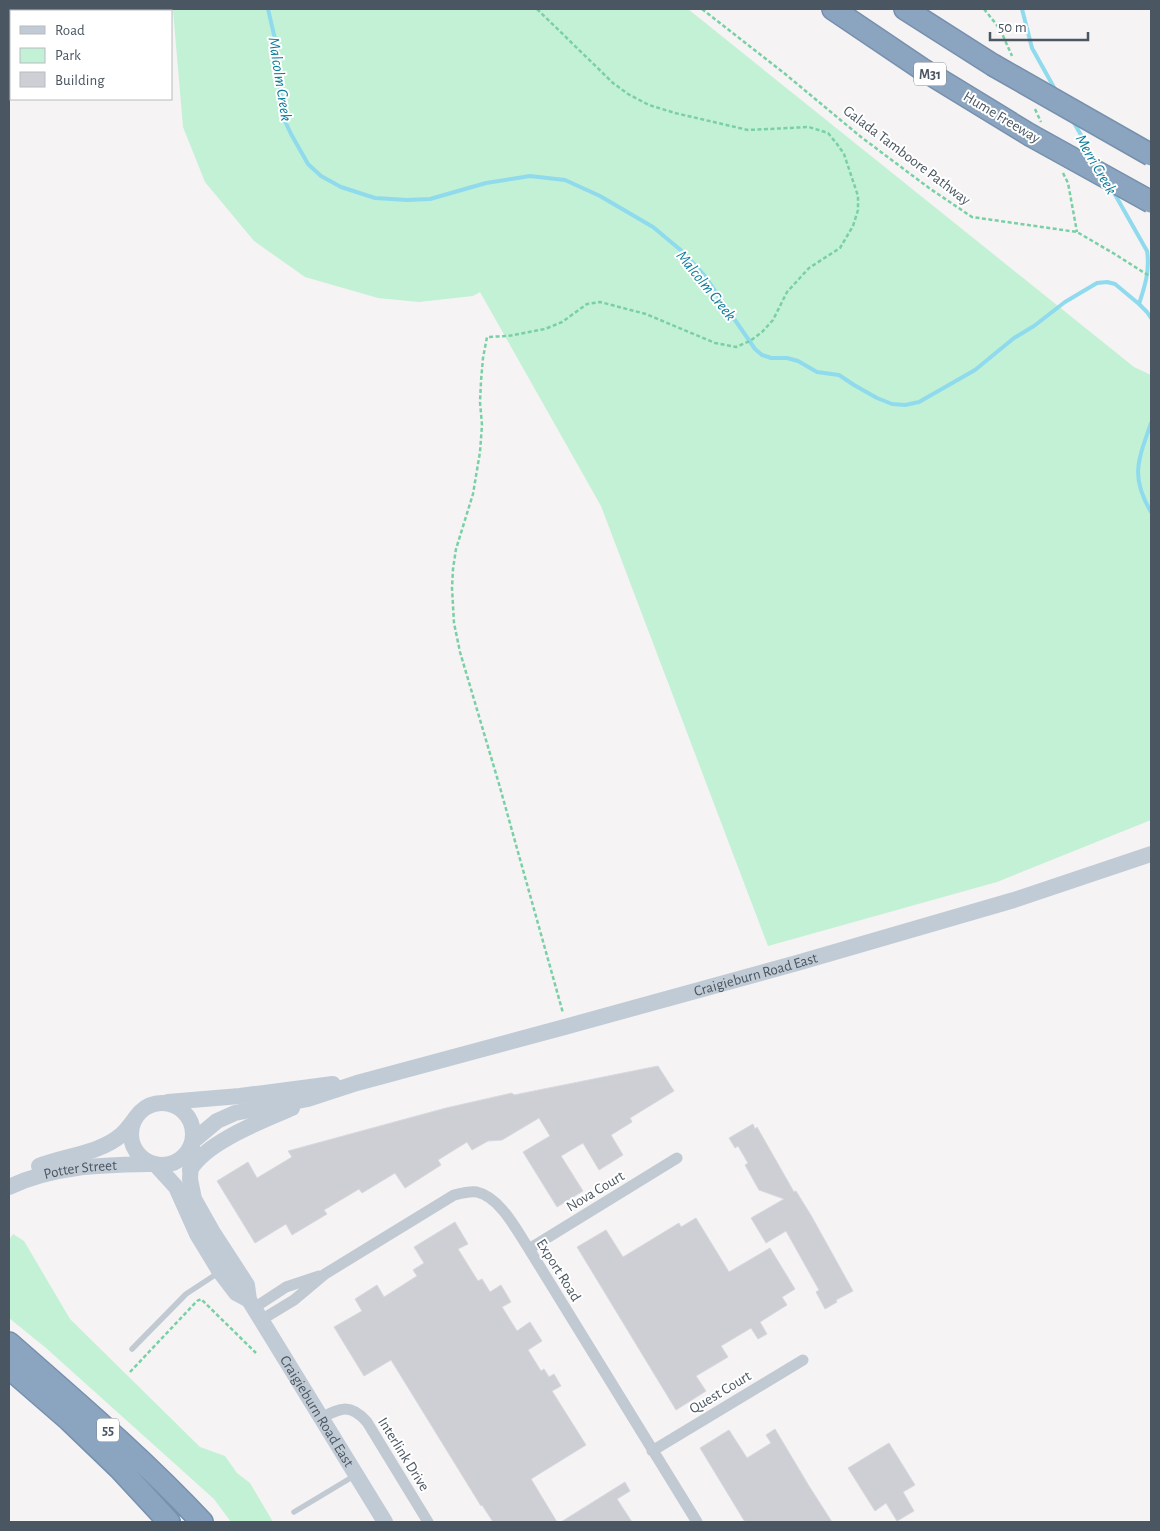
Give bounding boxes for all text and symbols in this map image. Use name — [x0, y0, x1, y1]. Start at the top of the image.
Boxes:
legend — [10, 10, 172, 100]
scale bar — [990, 10, 1088, 42]
text: 50 m — [998, 20, 1027, 35]
text: Road — [55, 23, 85, 38]
water label: Malcolm Creek — [265, 36, 295, 122]
text: Park — [55, 48, 81, 63]
road number: M31 — [914, 62, 946, 86]
text: Building — [55, 73, 105, 88]
street label: Hume Freeway — [961, 89, 1043, 146]
street label: Galada Tamboore Pathway — [840, 103, 974, 208]
water label: Merri Creek — [1073, 132, 1120, 197]
water label: Malcolm Creek — [673, 248, 739, 324]
street label: Craigieburn Road East — [692, 950, 820, 999]
street label: Potter Street — [42, 1158, 117, 1182]
street label: Nova Court — [564, 1168, 627, 1214]
street label: Export Road — [534, 1236, 584, 1304]
street label: Craigieburn Road East — [277, 1353, 356, 1470]
street label: Quest Court — [687, 1368, 754, 1417]
street label: Interlink Drive — [375, 1415, 432, 1494]
road number: 55 — [97, 1418, 119, 1442]

